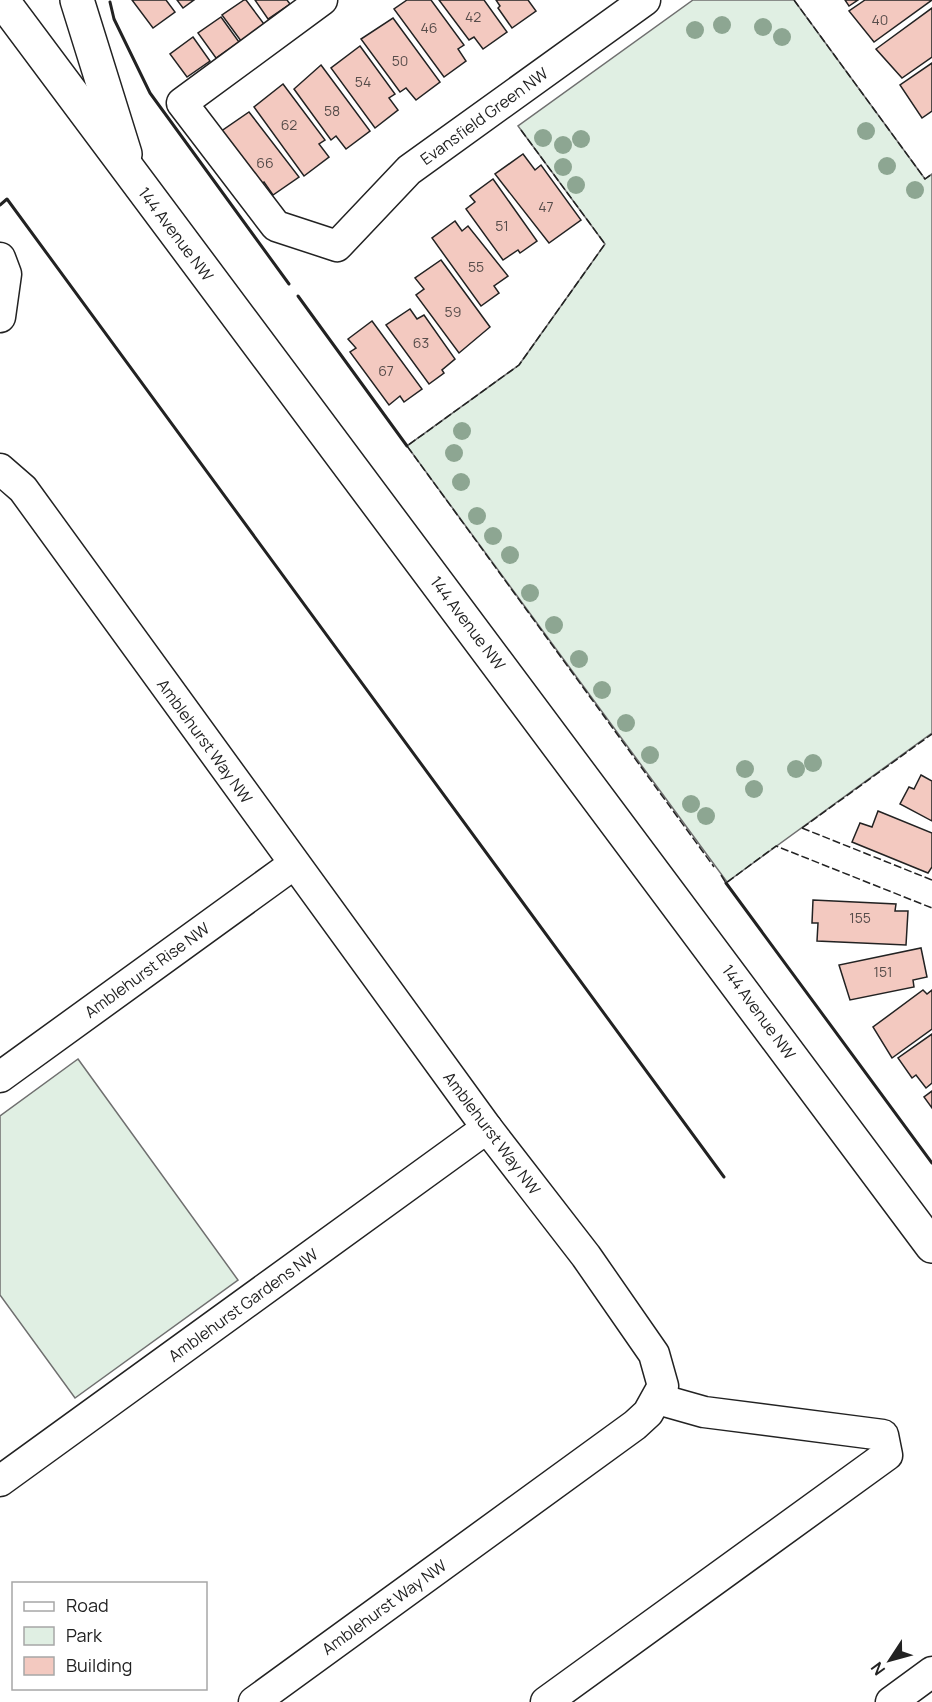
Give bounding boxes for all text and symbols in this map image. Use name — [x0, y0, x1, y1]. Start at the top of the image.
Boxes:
house number: 42 — [465, 7, 481, 26]
house number: 40 — [872, 10, 888, 29]
house number: 46 — [421, 18, 437, 37]
house number: 50 — [392, 51, 408, 70]
street label: Evansfield Green NW — [416, 62, 552, 170]
house number: 54 — [355, 72, 371, 91]
house number: 58 — [324, 101, 340, 120]
house number: 62 — [281, 115, 297, 134]
house number: 66 — [256, 153, 274, 172]
street label: 144 Avenue NW — [133, 183, 219, 286]
house number: 47 — [538, 197, 554, 216]
house number: 51 — [495, 216, 509, 235]
house number: 55 — [468, 257, 484, 276]
house number: 59 — [445, 302, 461, 321]
house number: 63 — [413, 333, 429, 352]
house number: 67 — [378, 361, 394, 380]
street label: 144 Avenue NW — [425, 572, 511, 675]
street label: Amblehurst Way NW — [152, 674, 258, 808]
house number: 155 — [849, 908, 871, 927]
street label: Amblehurst Rise NW — [80, 917, 214, 1023]
street label: 144 Avenue NW — [717, 960, 801, 1064]
house number: 151 — [873, 962, 893, 981]
street label: Amblehurst Way NW — [438, 1067, 546, 1199]
street label: Amblehurst Gardens NW — [164, 1243, 322, 1367]
street label: Amblehurst Way NW — [317, 1554, 451, 1660]
legend — [12, 1582, 207, 1690]
text: Road — [66, 1593, 109, 1617]
text: Park — [66, 1623, 103, 1647]
north arrow — [860, 1630, 920, 1690]
text: Building — [66, 1653, 132, 1677]
text: N — [866, 1658, 890, 1680]

